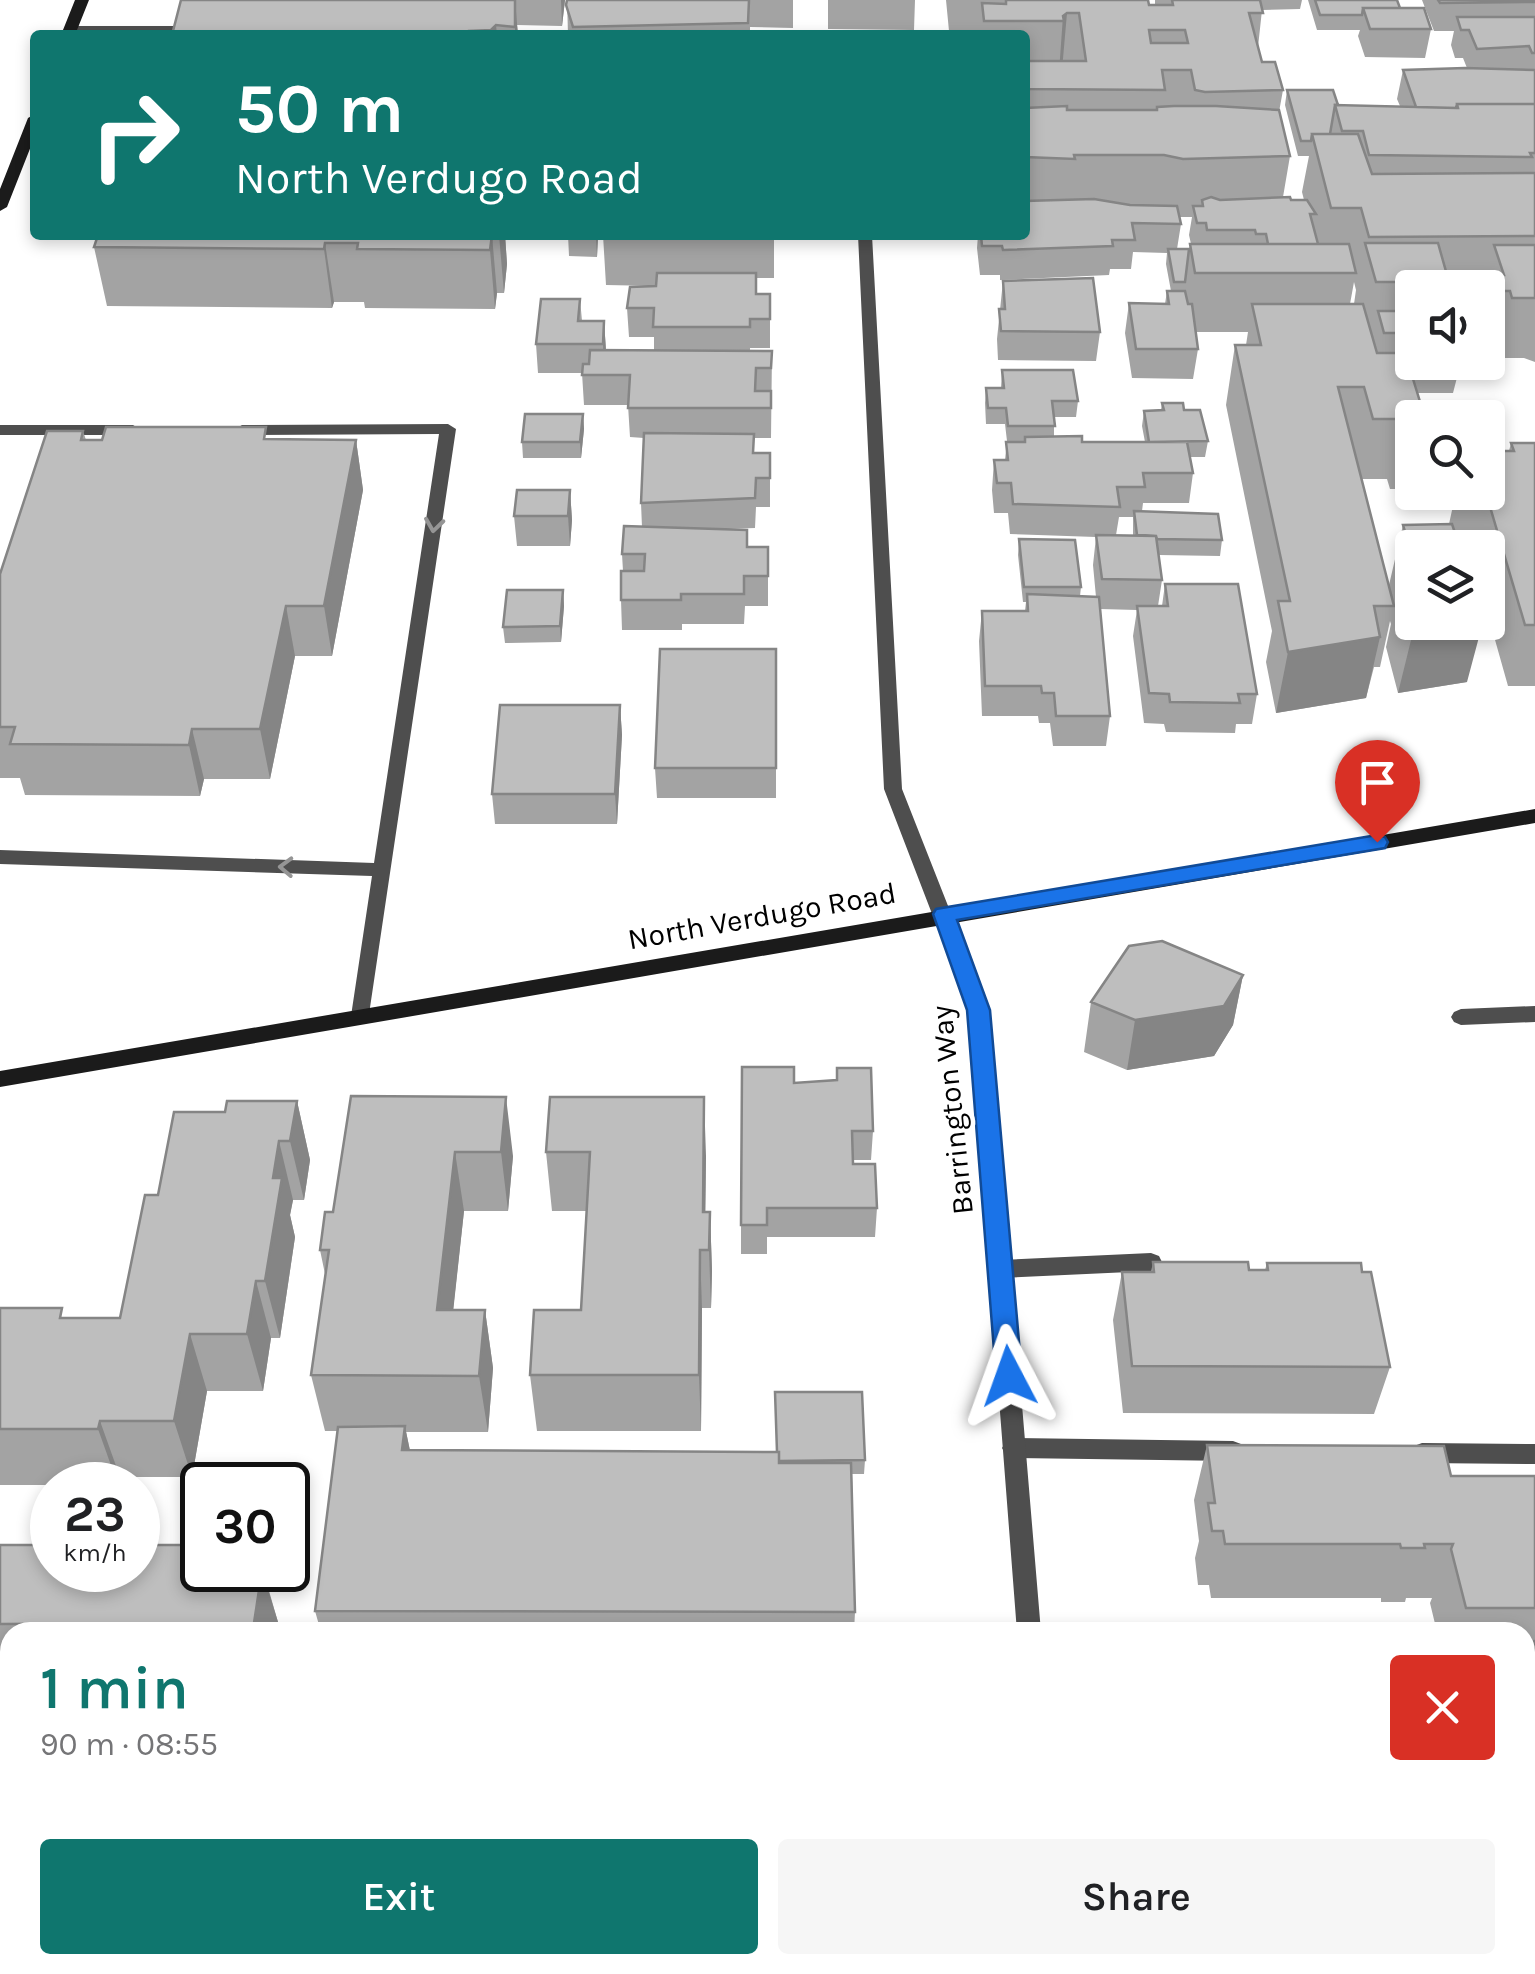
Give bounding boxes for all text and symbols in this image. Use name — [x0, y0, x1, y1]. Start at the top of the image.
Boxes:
text: 50 m — [235, 68, 404, 150]
icon: right — [70, 70, 200, 200]
text: North Verdugo Road — [235, 152, 643, 204]
map controls — [1395, 270, 1505, 640]
button: sound — [1395, 270, 1505, 380]
button: search — [1395, 400, 1505, 510]
one-way arrow — [424, 517, 445, 534]
button: layers — [1395, 530, 1505, 640]
pin — [1335, 740, 1420, 843]
icon: arrive — [1350, 755, 1405, 810]
one-way arrow — [277, 856, 293, 877]
street label: North Verdugo Road — [625, 875, 899, 957]
street label: Barrington Way — [923, 1004, 981, 1216]
position arrow — [957, 1324, 1061, 1428]
speed limit sign: 30 — [180, 1462, 310, 1592]
text: 23 — [64, 1485, 126, 1544]
text: km/h — [63, 1538, 127, 1567]
text: 1 min — [40, 1653, 189, 1723]
button: close — [1390, 1655, 1495, 1760]
text: 90 m · 08:55 — [40, 1726, 218, 1763]
button: Exit — [40, 1839, 758, 1954]
button: Share — [778, 1839, 1495, 1954]

